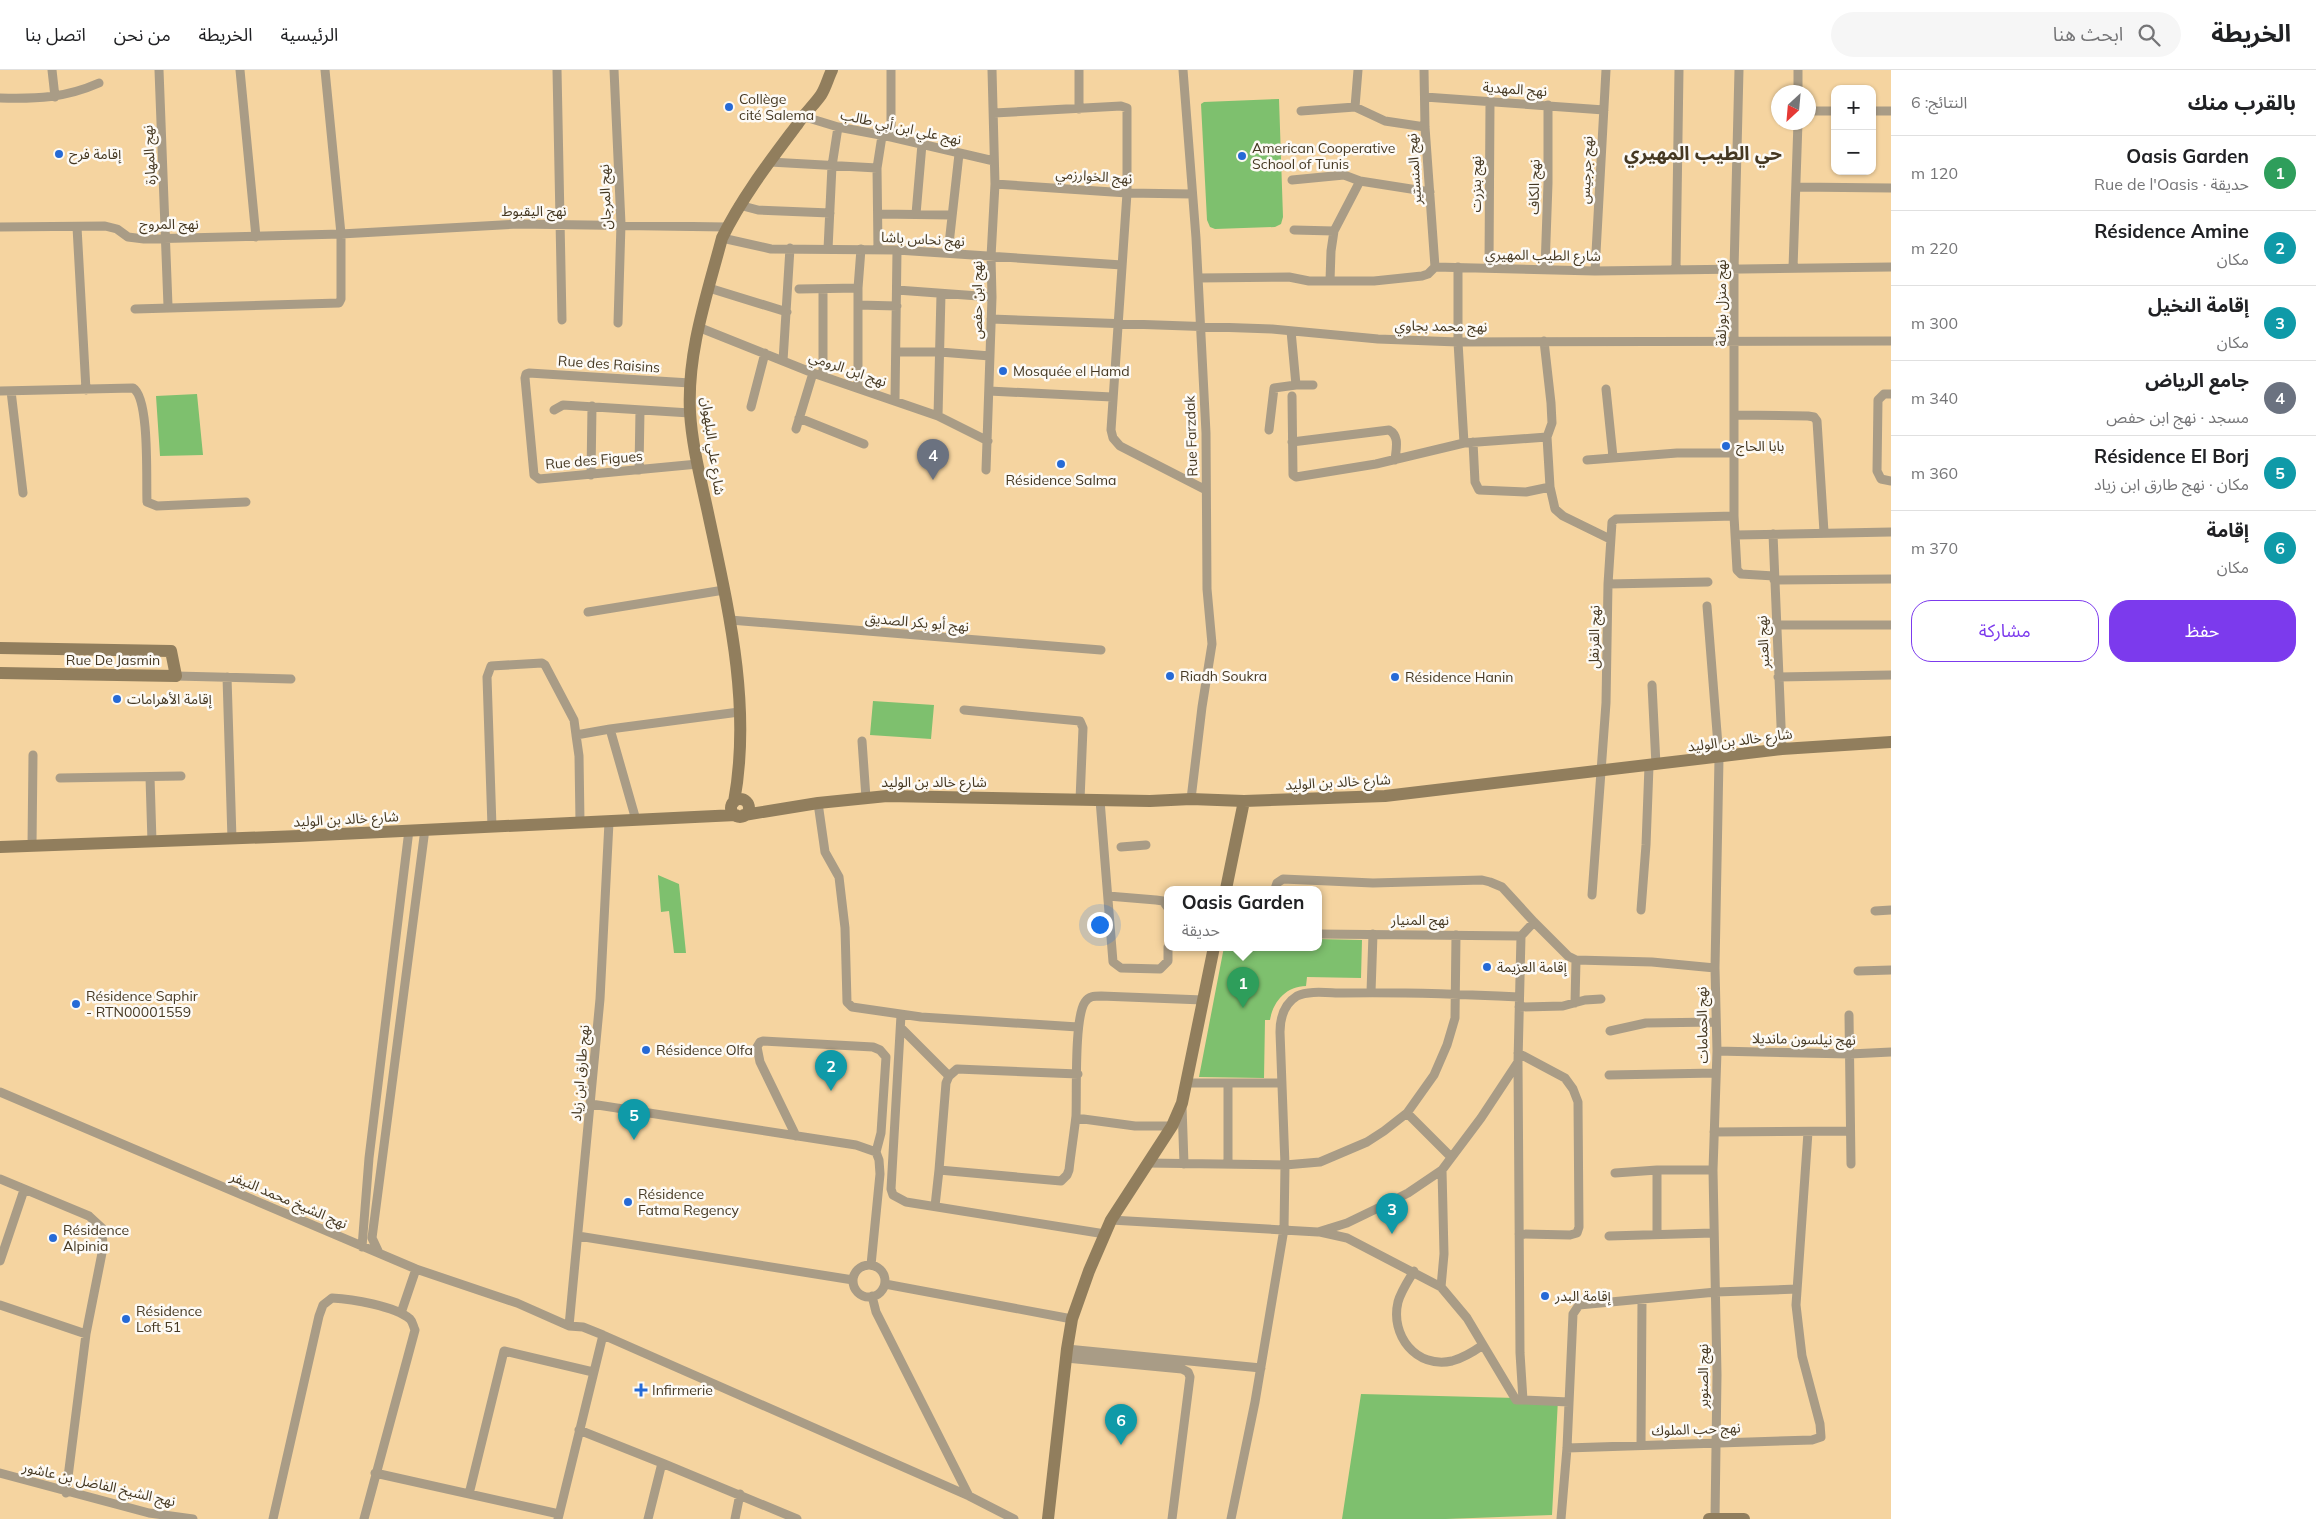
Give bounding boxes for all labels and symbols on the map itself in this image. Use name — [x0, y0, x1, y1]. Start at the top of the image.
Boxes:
street label: نهج المهدية — [1482, 78, 1548, 102]
north arrow — [1771, 85, 1816, 130]
place label: Collège cité Salema — [739, 90, 814, 124]
marker: Collège cité Salema — [723, 101, 735, 113]
street label: نهج علي ابن أبي طالب — [838, 105, 963, 151]
street label: نهج المهارة — [138, 124, 162, 185]
street label: نهج المنستير — [1403, 132, 1428, 206]
street label: نهج جرجيس — [1575, 135, 1599, 205]
place label: American Cooperative School of Tunis — [1252, 139, 1395, 173]
district label: حي الطيب المهيري — [1624, 141, 1782, 168]
place label: إقامة فرح — [69, 145, 122, 165]
marker: إقامة فرح — [53, 148, 65, 160]
marker: American Cooperative School of Tunis — [1236, 150, 1248, 162]
street label: نهج بنزرت — [1467, 155, 1487, 212]
street label: نهج الكاف — [1525, 159, 1545, 215]
street label: نهج المرجان — [595, 164, 617, 230]
street label: نهج الخوارزمي — [1055, 164, 1133, 190]
street label: نهج اليقبوط — [501, 202, 567, 222]
street label: نهج المروج — [139, 215, 199, 235]
street label: نهج نحاس باشا — [881, 228, 966, 252]
street label: شارع الطيب المهيري — [1485, 245, 1601, 267]
street label: نهج منزل بوزلفة — [1712, 259, 1732, 347]
street label: نهج ابن حفص — [968, 260, 988, 339]
street label: نهج محمد بجاوي — [1394, 316, 1488, 338]
street label: نهج ابن الرومي — [806, 347, 889, 393]
street label: Rue des Raisins — [557, 351, 661, 377]
place label: Mosquée el Hamd — [1013, 362, 1130, 380]
marker: Mosquée el Hamd — [997, 365, 1009, 377]
street label: Rue Farzdak — [1181, 394, 1201, 477]
street label: شارع علي البلهوان — [695, 396, 729, 496]
place label: بابا الحاج — [1736, 437, 1784, 457]
pin: 4 — [917, 439, 949, 480]
marker: بابا الحاج — [1720, 440, 1732, 452]
street label: Rue des Figues — [544, 447, 644, 473]
marker: Résidence Salma — [1055, 458, 1067, 470]
place label: Résidence Salma — [1006, 471, 1116, 489]
street label: نهج القرنفل — [1584, 605, 1606, 669]
street label: نهج أبو بكر الصديق — [864, 608, 970, 638]
street label: نهج العنبر — [1753, 615, 1775, 670]
street label: Rue De Jasmin — [66, 651, 160, 669]
place label: Riadh Soukra — [1180, 667, 1267, 685]
place label: Résidence Hanin — [1405, 668, 1514, 686]
marker: Riadh Soukra — [1164, 670, 1176, 682]
marker: Résidence Hanin — [1389, 671, 1401, 683]
place label: إقامة الأهرامات — [127, 690, 213, 709]
marker: إقامة الأهرامات — [111, 693, 123, 705]
street label: شارع خالد بن الوليد — [1687, 725, 1794, 757]
street label: شارع خالد بن الوليد — [1285, 770, 1391, 796]
street label: شارع خالد بن الوليد — [881, 773, 987, 793]
street label: شارع خالد بن الوليد — [293, 807, 399, 833]
street label: نهج المنيار — [1390, 911, 1449, 931]
your location — [1087, 912, 1113, 938]
place label: إقامة العزيمة — [1497, 958, 1568, 977]
marker: إقامة العزيمة — [1481, 961, 1493, 973]
pin: 1 — [1227, 967, 1259, 1008]
street label: نهج الحمامات — [1692, 986, 1714, 1064]
place label: Résidence Saphir - RTN00001559 — [86, 987, 199, 1021]
marker: Résidence Saphir - RTN00001559 — [70, 998, 82, 1010]
street label: نهج طارق ابن زياد — [567, 1024, 595, 1122]
street label: نهج نيلسون مانديلا — [1752, 1029, 1856, 1051]
place label: Résidence Olfa — [656, 1041, 753, 1059]
marker: Résidence Olfa — [640, 1044, 652, 1056]
pin: 2 — [815, 1050, 847, 1091]
pin: 5 — [618, 1099, 650, 1140]
street label: نهج الشيخ محمد النيفر — [226, 1167, 350, 1235]
place label: Résidence Fatma Regency — [638, 1185, 740, 1219]
pin: 3 — [1376, 1193, 1408, 1234]
marker: Résidence Fatma Regency — [622, 1196, 634, 1208]
place label: Résidence Alpinia — [63, 1221, 129, 1255]
marker: Résidence Alpinia — [47, 1232, 59, 1244]
place label: إقامة البدر — [1554, 1287, 1612, 1306]
marker: إقامة البدر — [1539, 1290, 1551, 1302]
place label: Résidence Loft 51 — [136, 1302, 202, 1336]
marker: Résidence Loft 51 — [120, 1313, 132, 1325]
street label: نهج الصنوبر — [1694, 1343, 1714, 1409]
place label: Infirmerie — [652, 1381, 713, 1399]
marker: Infirmerie — [634, 1383, 648, 1397]
pin: 6 — [1105, 1404, 1137, 1445]
street label: نهج حب الملوك — [1651, 1418, 1741, 1442]
street label: نهج الشيخ الفاضل بن عاشور — [19, 1457, 177, 1512]

